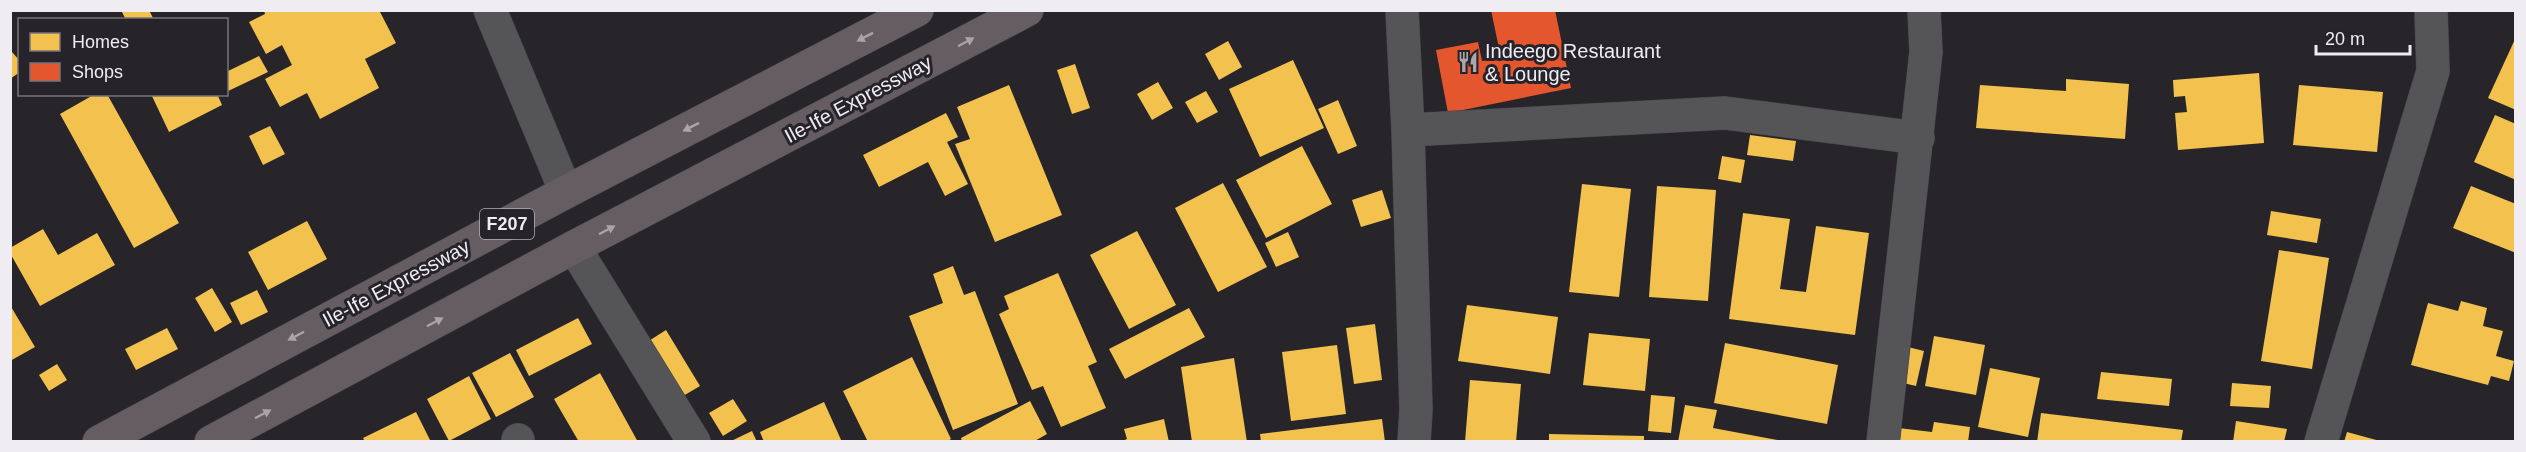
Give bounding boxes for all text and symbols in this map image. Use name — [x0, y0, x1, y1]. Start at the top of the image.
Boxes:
legend — [18, 18, 228, 96]
scale bar — [2316, 18, 2410, 56]
text: 20 m — [2325, 29, 2365, 49]
text: Homes — [72, 32, 129, 52]
one-way arrow — [856, 33, 873, 42]
one-way arrow — [957, 38, 975, 48]
place label: Indeego Restaurant & Lounge — [1485, 40, 1661, 85]
restaurant icon: Indeego Restaurant & Lounge — [1456, 50, 1480, 74]
street label: Ile-Ife Expressway — [781, 51, 935, 147]
text: Shops — [72, 62, 123, 82]
one-way arrow — [683, 122, 700, 132]
road number: F207 — [480, 209, 534, 239]
one-way arrow — [599, 225, 616, 235]
street label: Ile-Ife Expressway — [319, 235, 473, 331]
one-way arrow — [427, 317, 444, 327]
one-way arrow — [288, 331, 305, 341]
one-way arrow — [255, 409, 272, 419]

